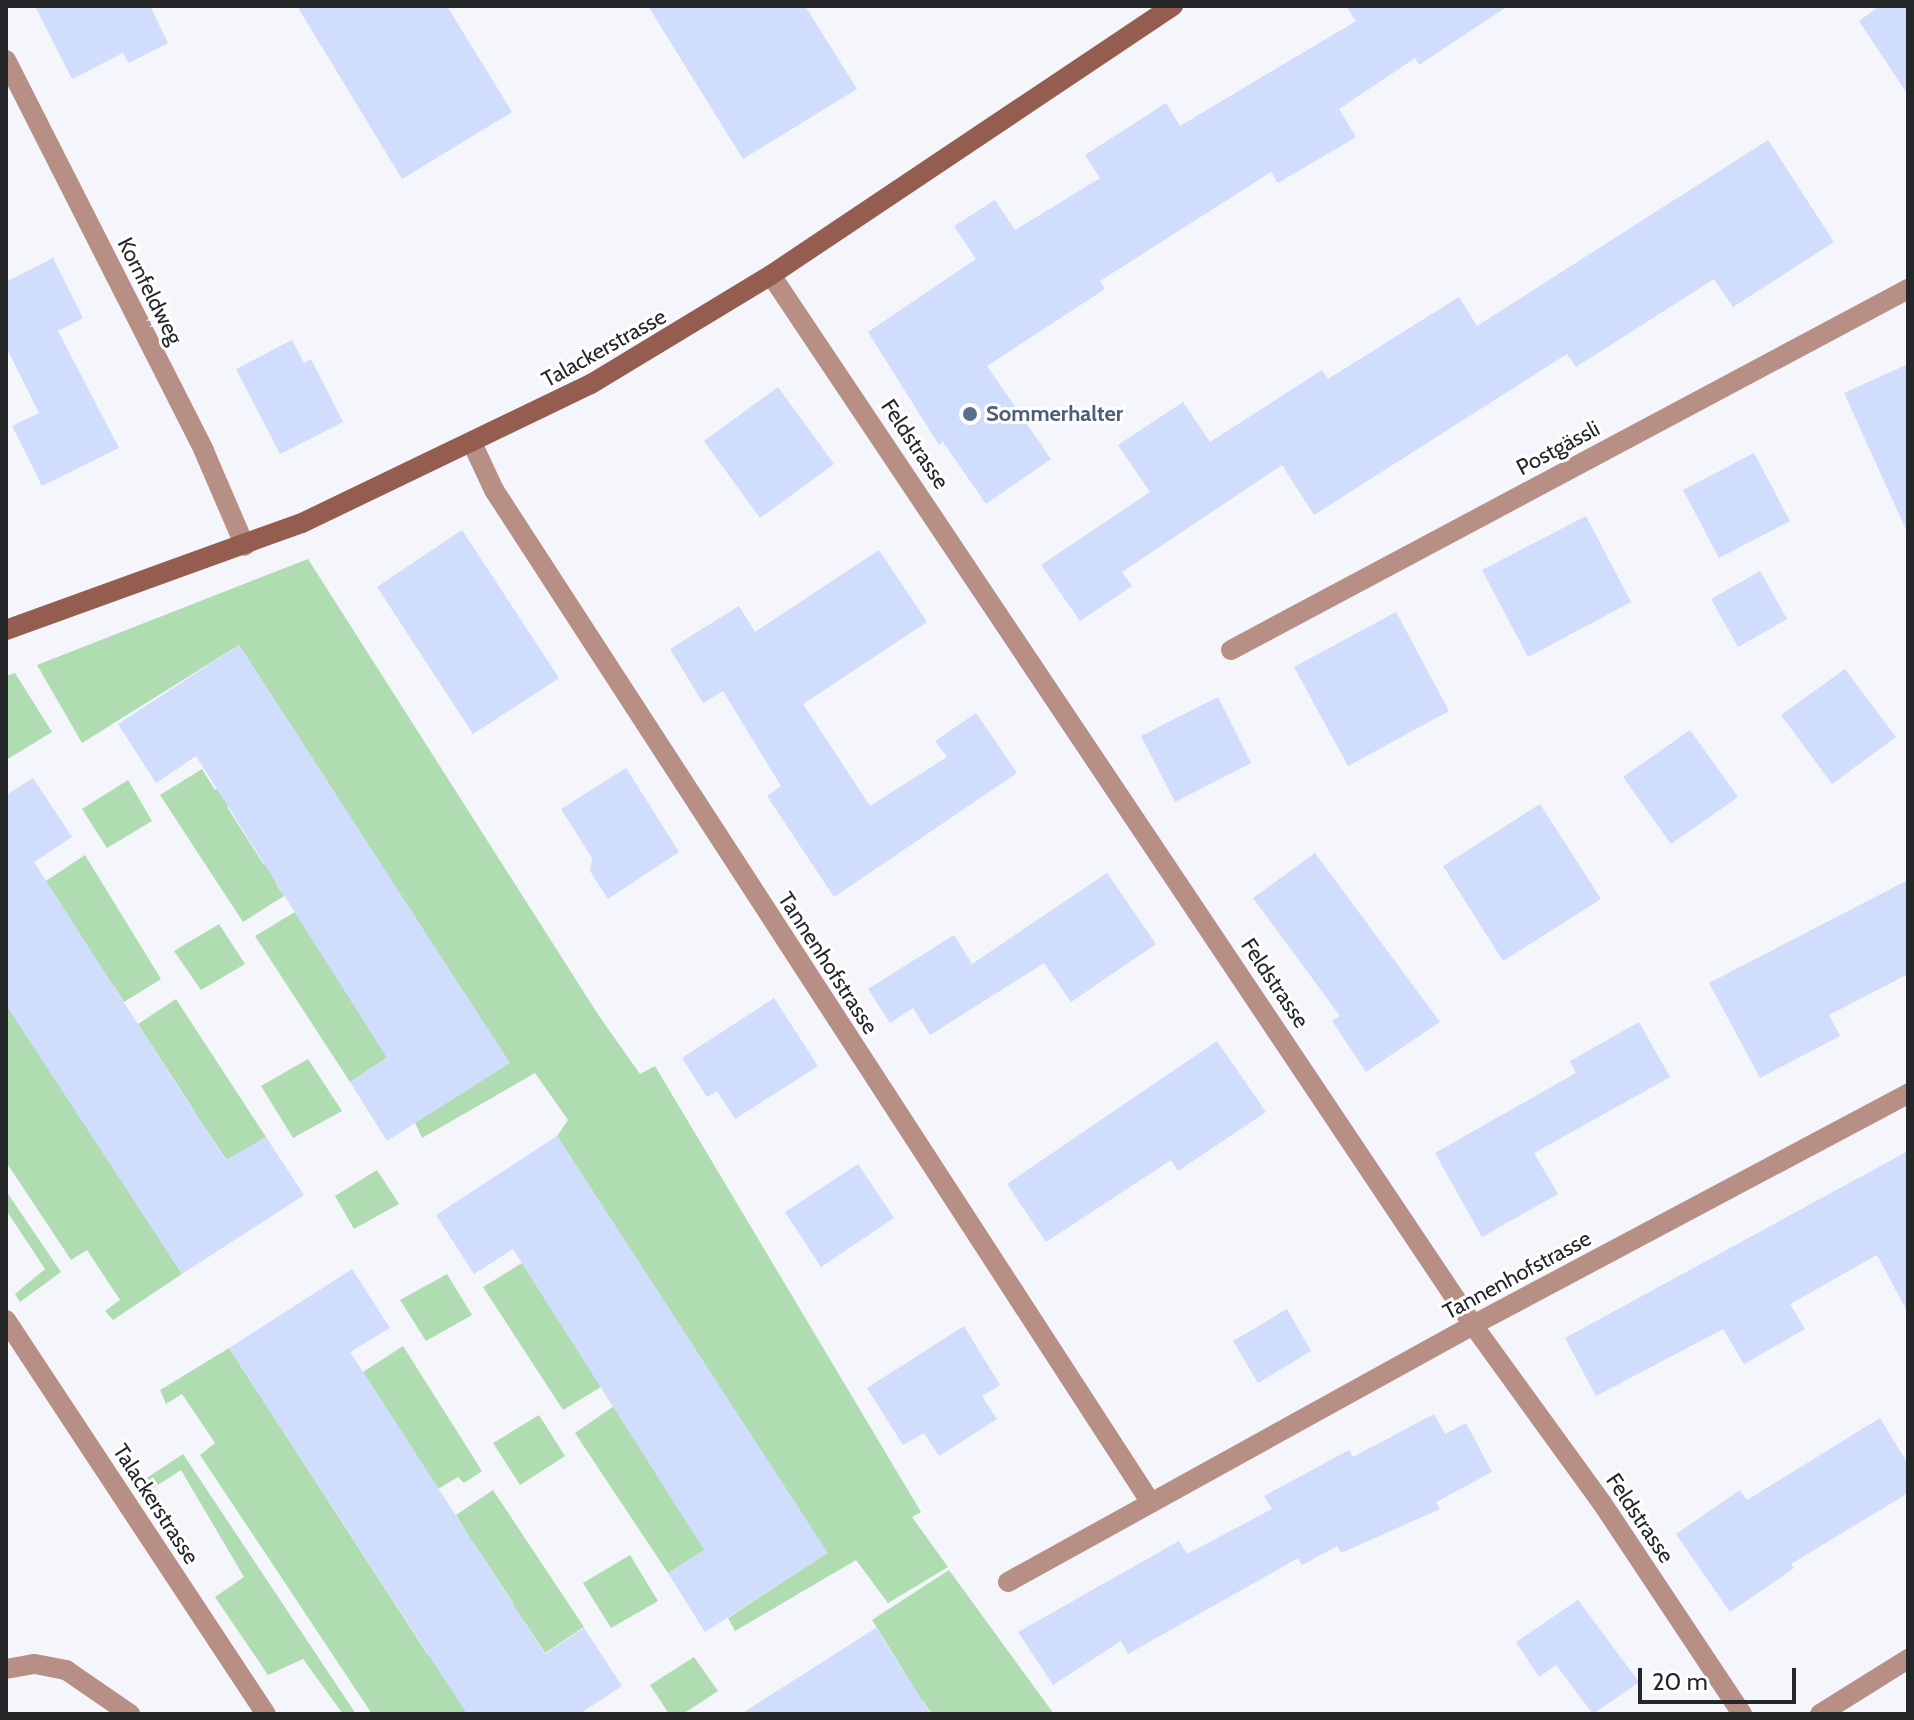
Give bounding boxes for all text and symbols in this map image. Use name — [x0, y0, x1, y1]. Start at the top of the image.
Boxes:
street label: Kornfeldweg — [112, 233, 188, 349]
street label: Talackerstrasse — [537, 303, 671, 393]
street label: Feldstrasse — [875, 394, 955, 494]
place label: Sommerhalter — [986, 401, 1123, 427]
marker: Sommerhalter — [961, 405, 979, 423]
street label: Postgässli — [1512, 415, 1604, 481]
street label: Tannenhofstrasse — [772, 887, 884, 1039]
street label: Feldstrasse — [1235, 933, 1315, 1033]
street label: Tannenhofstrasse — [1439, 1225, 1595, 1325]
street label: Talackerstrasse — [107, 1439, 205, 1569]
street label: Feldstrasse — [1600, 1468, 1680, 1568]
scale bar — [1642, 1652, 1800, 1702]
text: 20 m — [1652, 1667, 1708, 1696]

